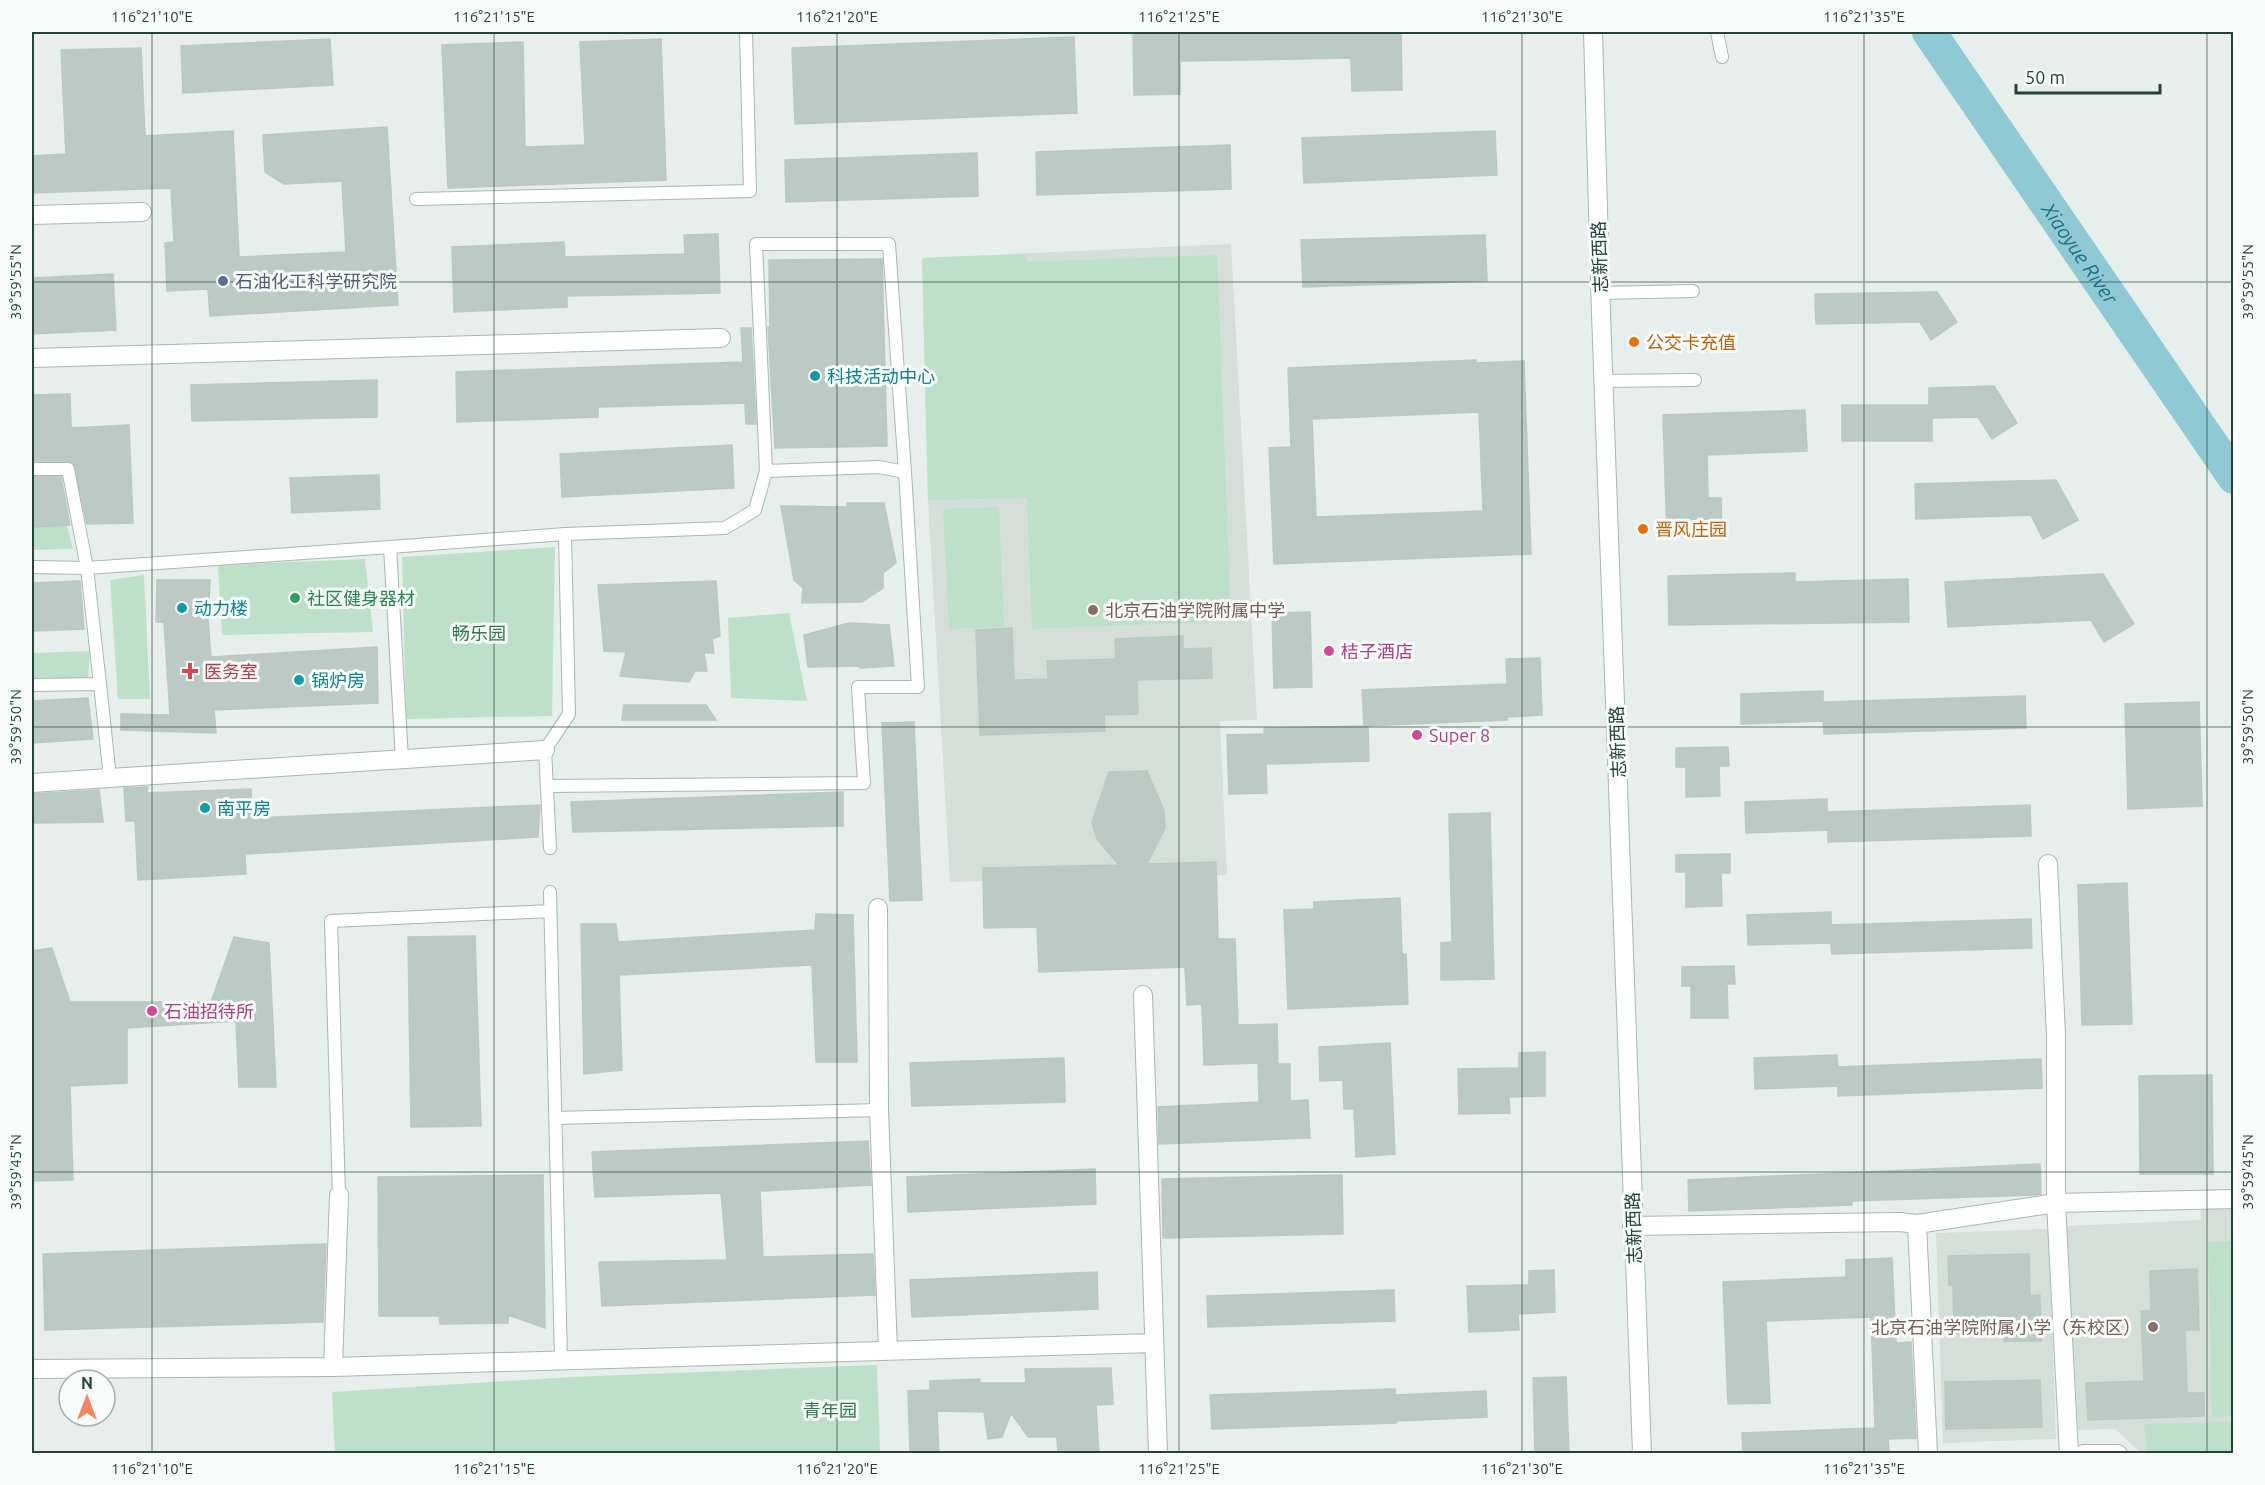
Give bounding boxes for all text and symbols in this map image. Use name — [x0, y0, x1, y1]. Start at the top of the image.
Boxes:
text: 116°21'10"E — [111, 8, 193, 25]
text: 116°21'15"E — [453, 8, 535, 25]
text: 116°21'20"E — [796, 8, 878, 25]
text: 116°21'25"E — [1138, 8, 1220, 25]
text: 116°21'30"E — [1481, 8, 1563, 25]
text: 116°21'35"E — [1823, 8, 1905, 25]
scale bar — [2016, 57, 2160, 95]
text: 50 m — [2025, 67, 2065, 87]
water label: Xiaoyue River — [2037, 197, 2124, 309]
street label: 志新西路 — [1588, 221, 1610, 293]
text: 39°59'55"N — [7, 244, 24, 320]
text: 39°59'55"N — [2239, 244, 2256, 320]
place label: 石油化工科学研究院 — [235, 271, 397, 291]
marker: 石油化工科学研究院 — [216, 274, 230, 288]
place label: 公交卡充值 — [1646, 332, 1736, 352]
marker: 公交卡充值 — [1627, 335, 1641, 349]
place label: 科技活动中心 — [827, 366, 935, 386]
marker: 科技活动中心 — [808, 369, 822, 383]
place label: 晋风庄园 — [1655, 519, 1727, 539]
marker: 晋风庄园 — [1636, 522, 1650, 536]
place label: 社区健身器材 — [307, 588, 415, 608]
marker: 社区健身器材 — [288, 591, 302, 605]
place label: 动力楼 — [194, 598, 248, 618]
place label: 北京石油学院附属中学 — [1105, 600, 1285, 620]
marker: 动力楼 — [175, 601, 189, 615]
marker: 北京石油学院附属中学 — [1086, 603, 1100, 617]
park label: 畅乐园 — [452, 623, 506, 643]
place label: 桔子酒店 — [1341, 641, 1413, 661]
marker: 桔子酒店 — [1322, 644, 1336, 658]
place label: 医务室 — [204, 661, 258, 681]
marker: 医务室 — [181, 662, 199, 680]
place label: 锅炉房 — [311, 670, 365, 690]
marker: 锅炉房 — [292, 673, 306, 687]
text: 39°59'50"N — [7, 689, 24, 765]
text: 39°59'50"N — [2239, 689, 2256, 765]
street label: 志新西路 — [1606, 706, 1628, 778]
place label: Super 8 — [1429, 725, 1490, 745]
marker: Super 8 — [1410, 728, 1424, 742]
place label: 南平房 — [217, 798, 271, 818]
marker: 南平房 — [198, 801, 212, 815]
place label: 石油招待所 — [164, 1001, 254, 1021]
marker: 石油招待所 — [145, 1004, 159, 1018]
text: 39°59'45"N — [7, 1134, 24, 1210]
text: 39°59'45"N — [2239, 1134, 2256, 1210]
street label: 志新西路 — [1622, 1192, 1644, 1264]
place label: 北京石油学院附属小学（东校区） — [1871, 1317, 2141, 1337]
marker: 北京石油学院附属小学（东校区） — [2146, 1320, 2160, 1334]
north arrow — [57, 1368, 117, 1428]
text: N — [81, 1374, 93, 1392]
park label: 青年园 — [803, 1400, 857, 1420]
text: 116°21'10"E — [111, 1460, 193, 1477]
text: 116°21'15"E — [453, 1460, 535, 1477]
text: 116°21'20"E — [796, 1460, 878, 1477]
text: 116°21'25"E — [1138, 1460, 1220, 1477]
text: 116°21'30"E — [1481, 1460, 1563, 1477]
text: 116°21'35"E — [1823, 1460, 1905, 1477]

